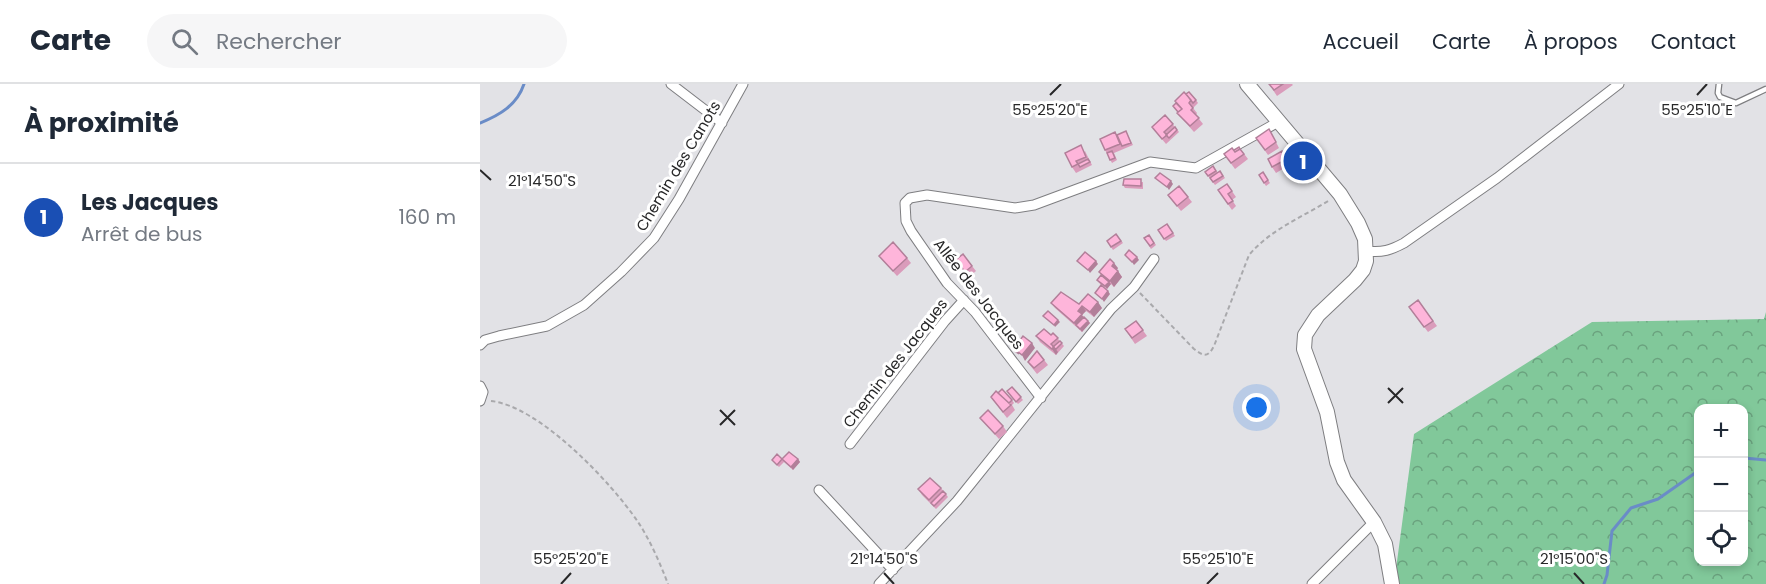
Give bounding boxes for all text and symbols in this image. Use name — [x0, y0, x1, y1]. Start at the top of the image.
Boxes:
search box — [147, 14, 567, 68]
text: Carte — [30, 21, 111, 60]
icon: search — [168, 25, 201, 58]
text: Rechercher — [216, 26, 342, 57]
text: Accueil — [1322, 27, 1399, 56]
text: Carte — [1432, 27, 1491, 56]
text: À propos — [1524, 27, 1618, 56]
text: Contact — [1651, 27, 1736, 56]
street label: Chemin des Canots — [631, 97, 725, 235]
text: 55°25'20"E — [1012, 99, 1088, 120]
text: 55°25'10"E — [1661, 99, 1733, 120]
text: À proximité — [24, 105, 179, 141]
pin: 1 — [1284, 138, 1322, 184]
text: 21°14'50"S — [508, 170, 576, 191]
text: Les Jacques — [81, 187, 219, 218]
text: 1 — [40, 203, 47, 231]
text: 160 m — [398, 203, 456, 231]
text: Arrêt de bus — [81, 220, 202, 248]
street label: Allée des Jacques — [929, 234, 1029, 354]
street label: Chemin des Jacques — [838, 294, 952, 432]
your location — [1242, 393, 1271, 422]
map controls — [1694, 404, 1748, 566]
button: + — [1694, 404, 1748, 458]
button: − — [1694, 458, 1748, 512]
button: locate — [1694, 512, 1748, 566]
text: 55°25'20"E — [533, 548, 609, 569]
text: 21°14'50"S — [850, 548, 918, 569]
text: 55°25'10"E — [1182, 548, 1254, 569]
text: 21°15'00"S — [1540, 548, 1608, 569]

